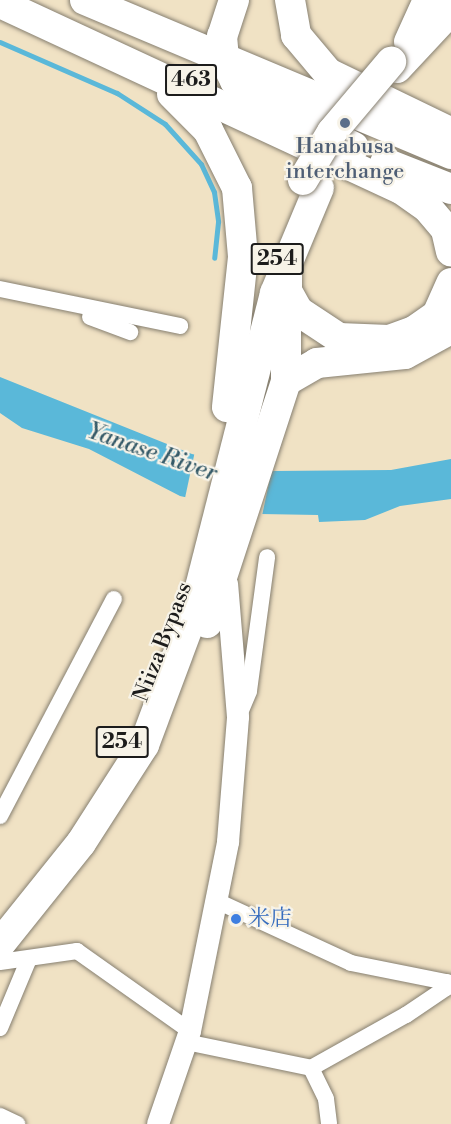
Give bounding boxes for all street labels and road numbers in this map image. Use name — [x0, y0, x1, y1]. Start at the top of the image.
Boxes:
road number: 463 — [164, 62, 218, 98]
road number: 254 — [250, 241, 304, 277]
street label: Niiza Bypass — [128, 579, 198, 705]
road number: 254 — [95, 724, 149, 760]

